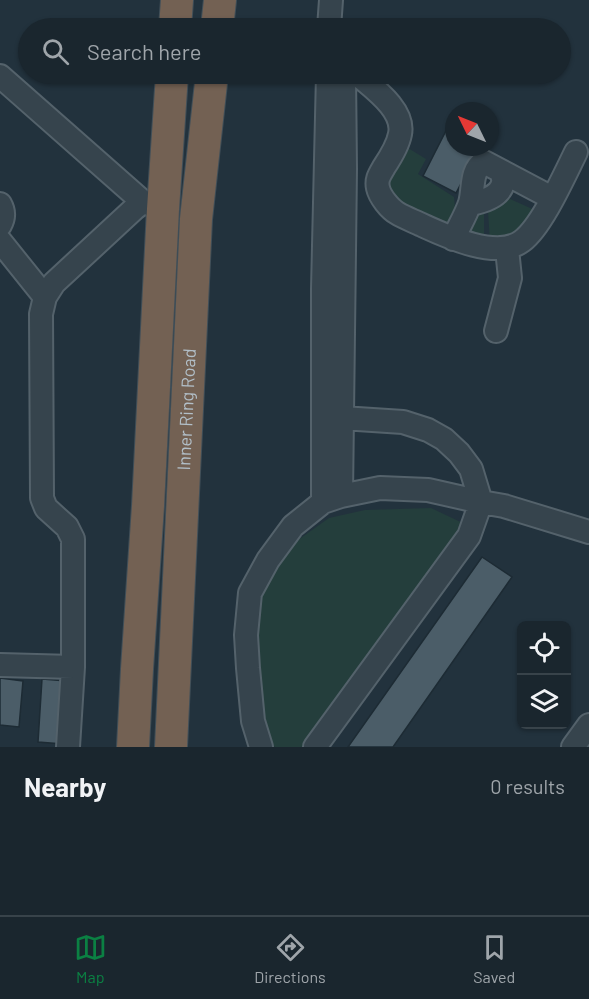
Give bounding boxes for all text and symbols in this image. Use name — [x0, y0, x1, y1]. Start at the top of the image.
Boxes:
search box — [18, 18, 571, 84]
icon: search — [39, 35, 72, 68]
text: Search here — [87, 38, 201, 64]
north arrow — [445, 102, 499, 156]
street label: Inner Ring Road — [172, 348, 200, 471]
map controls — [517, 621, 571, 729]
button: locate — [517, 621, 571, 675]
button: layers — [517, 675, 571, 729]
text: Nearby — [24, 771, 106, 802]
text: 0 results — [490, 774, 565, 798]
tab: Map — [74, 931, 107, 986]
tab: Directions — [254, 931, 326, 986]
tab: Saved — [473, 931, 515, 986]

